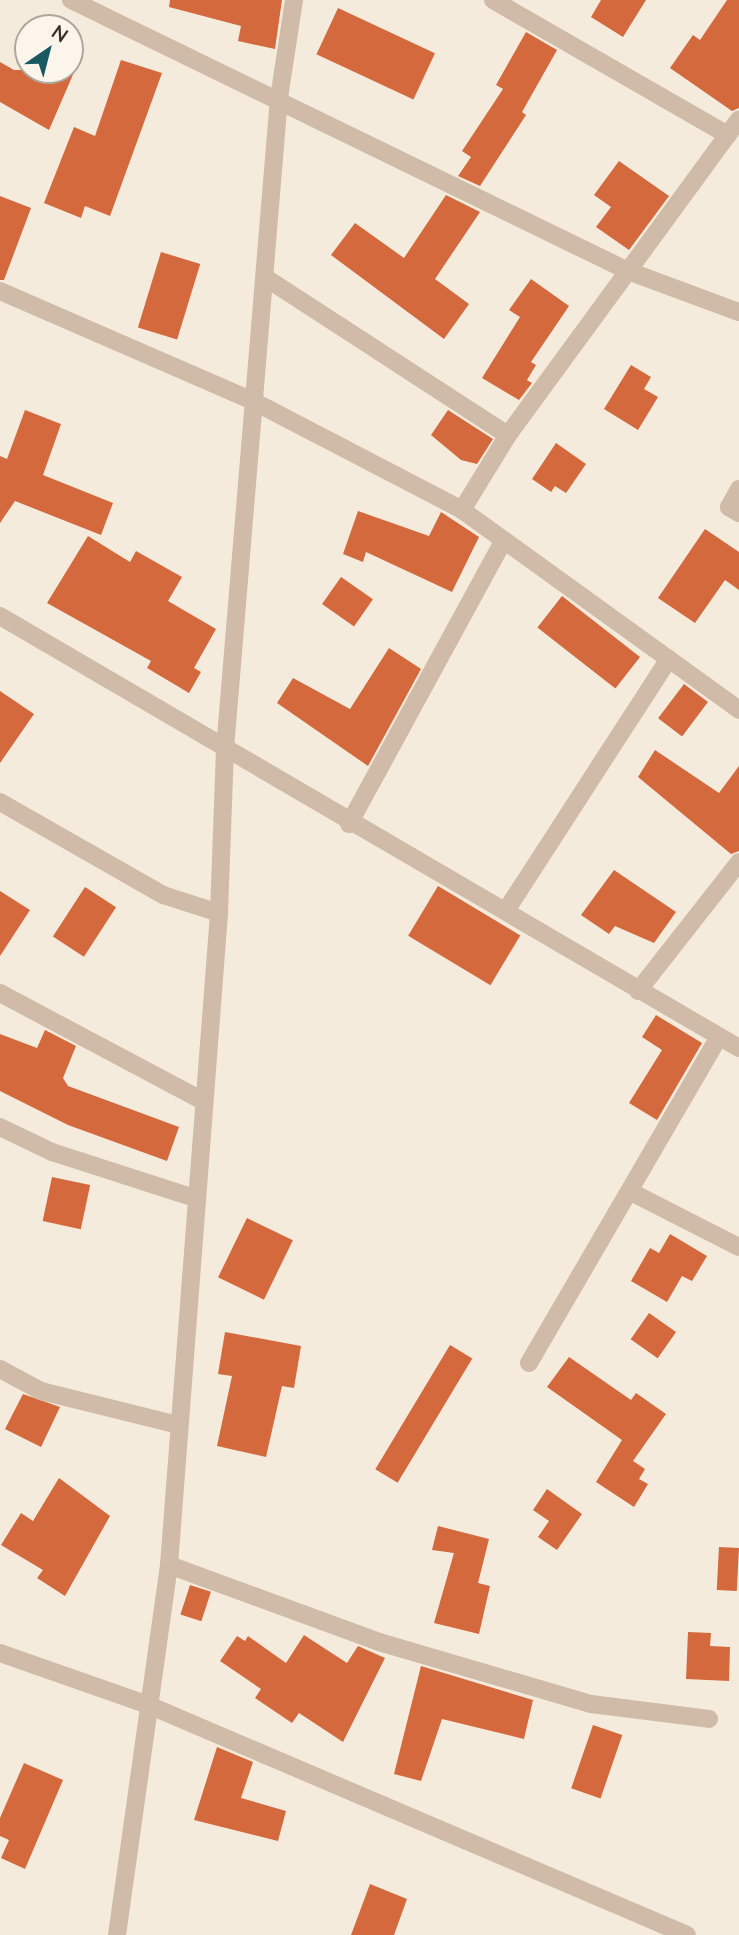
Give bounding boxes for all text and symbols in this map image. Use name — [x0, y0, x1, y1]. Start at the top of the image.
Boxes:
north arrow — [14, 14, 84, 84]
text: N — [48, 19, 73, 47]

